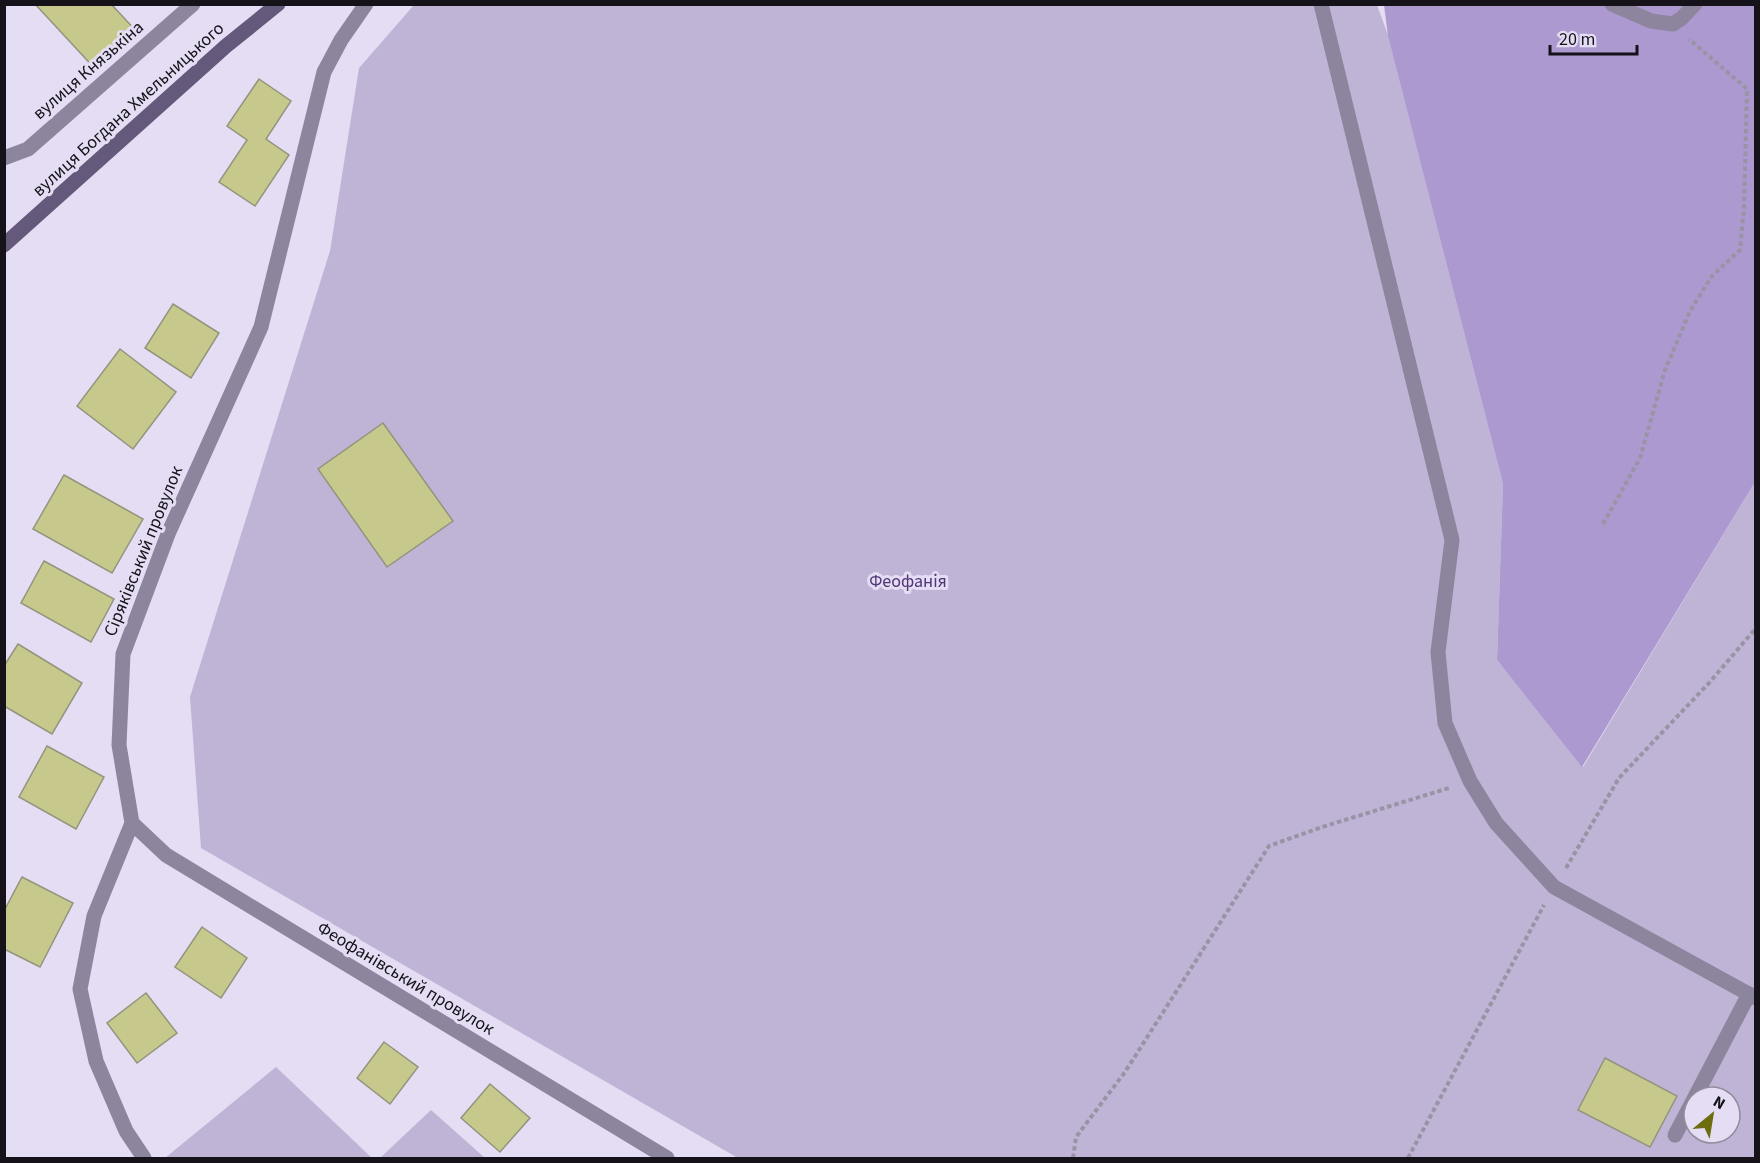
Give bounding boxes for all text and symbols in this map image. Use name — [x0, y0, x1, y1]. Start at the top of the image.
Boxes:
street label: вулиця Князькіна — [28, 15, 149, 126]
street label: вулиця Богдана Хмельницького — [27, 16, 230, 202]
scale bar — [1550, 18, 1637, 56]
text: 20 m — [1559, 27, 1595, 52]
street label: Сіряківський провулок — [98, 462, 189, 640]
park label: Феофанія — [869, 569, 947, 594]
street label: Феофанівський провулок — [312, 915, 499, 1041]
north arrow — [1682, 1085, 1742, 1145]
text: N — [1709, 1091, 1729, 1115]

